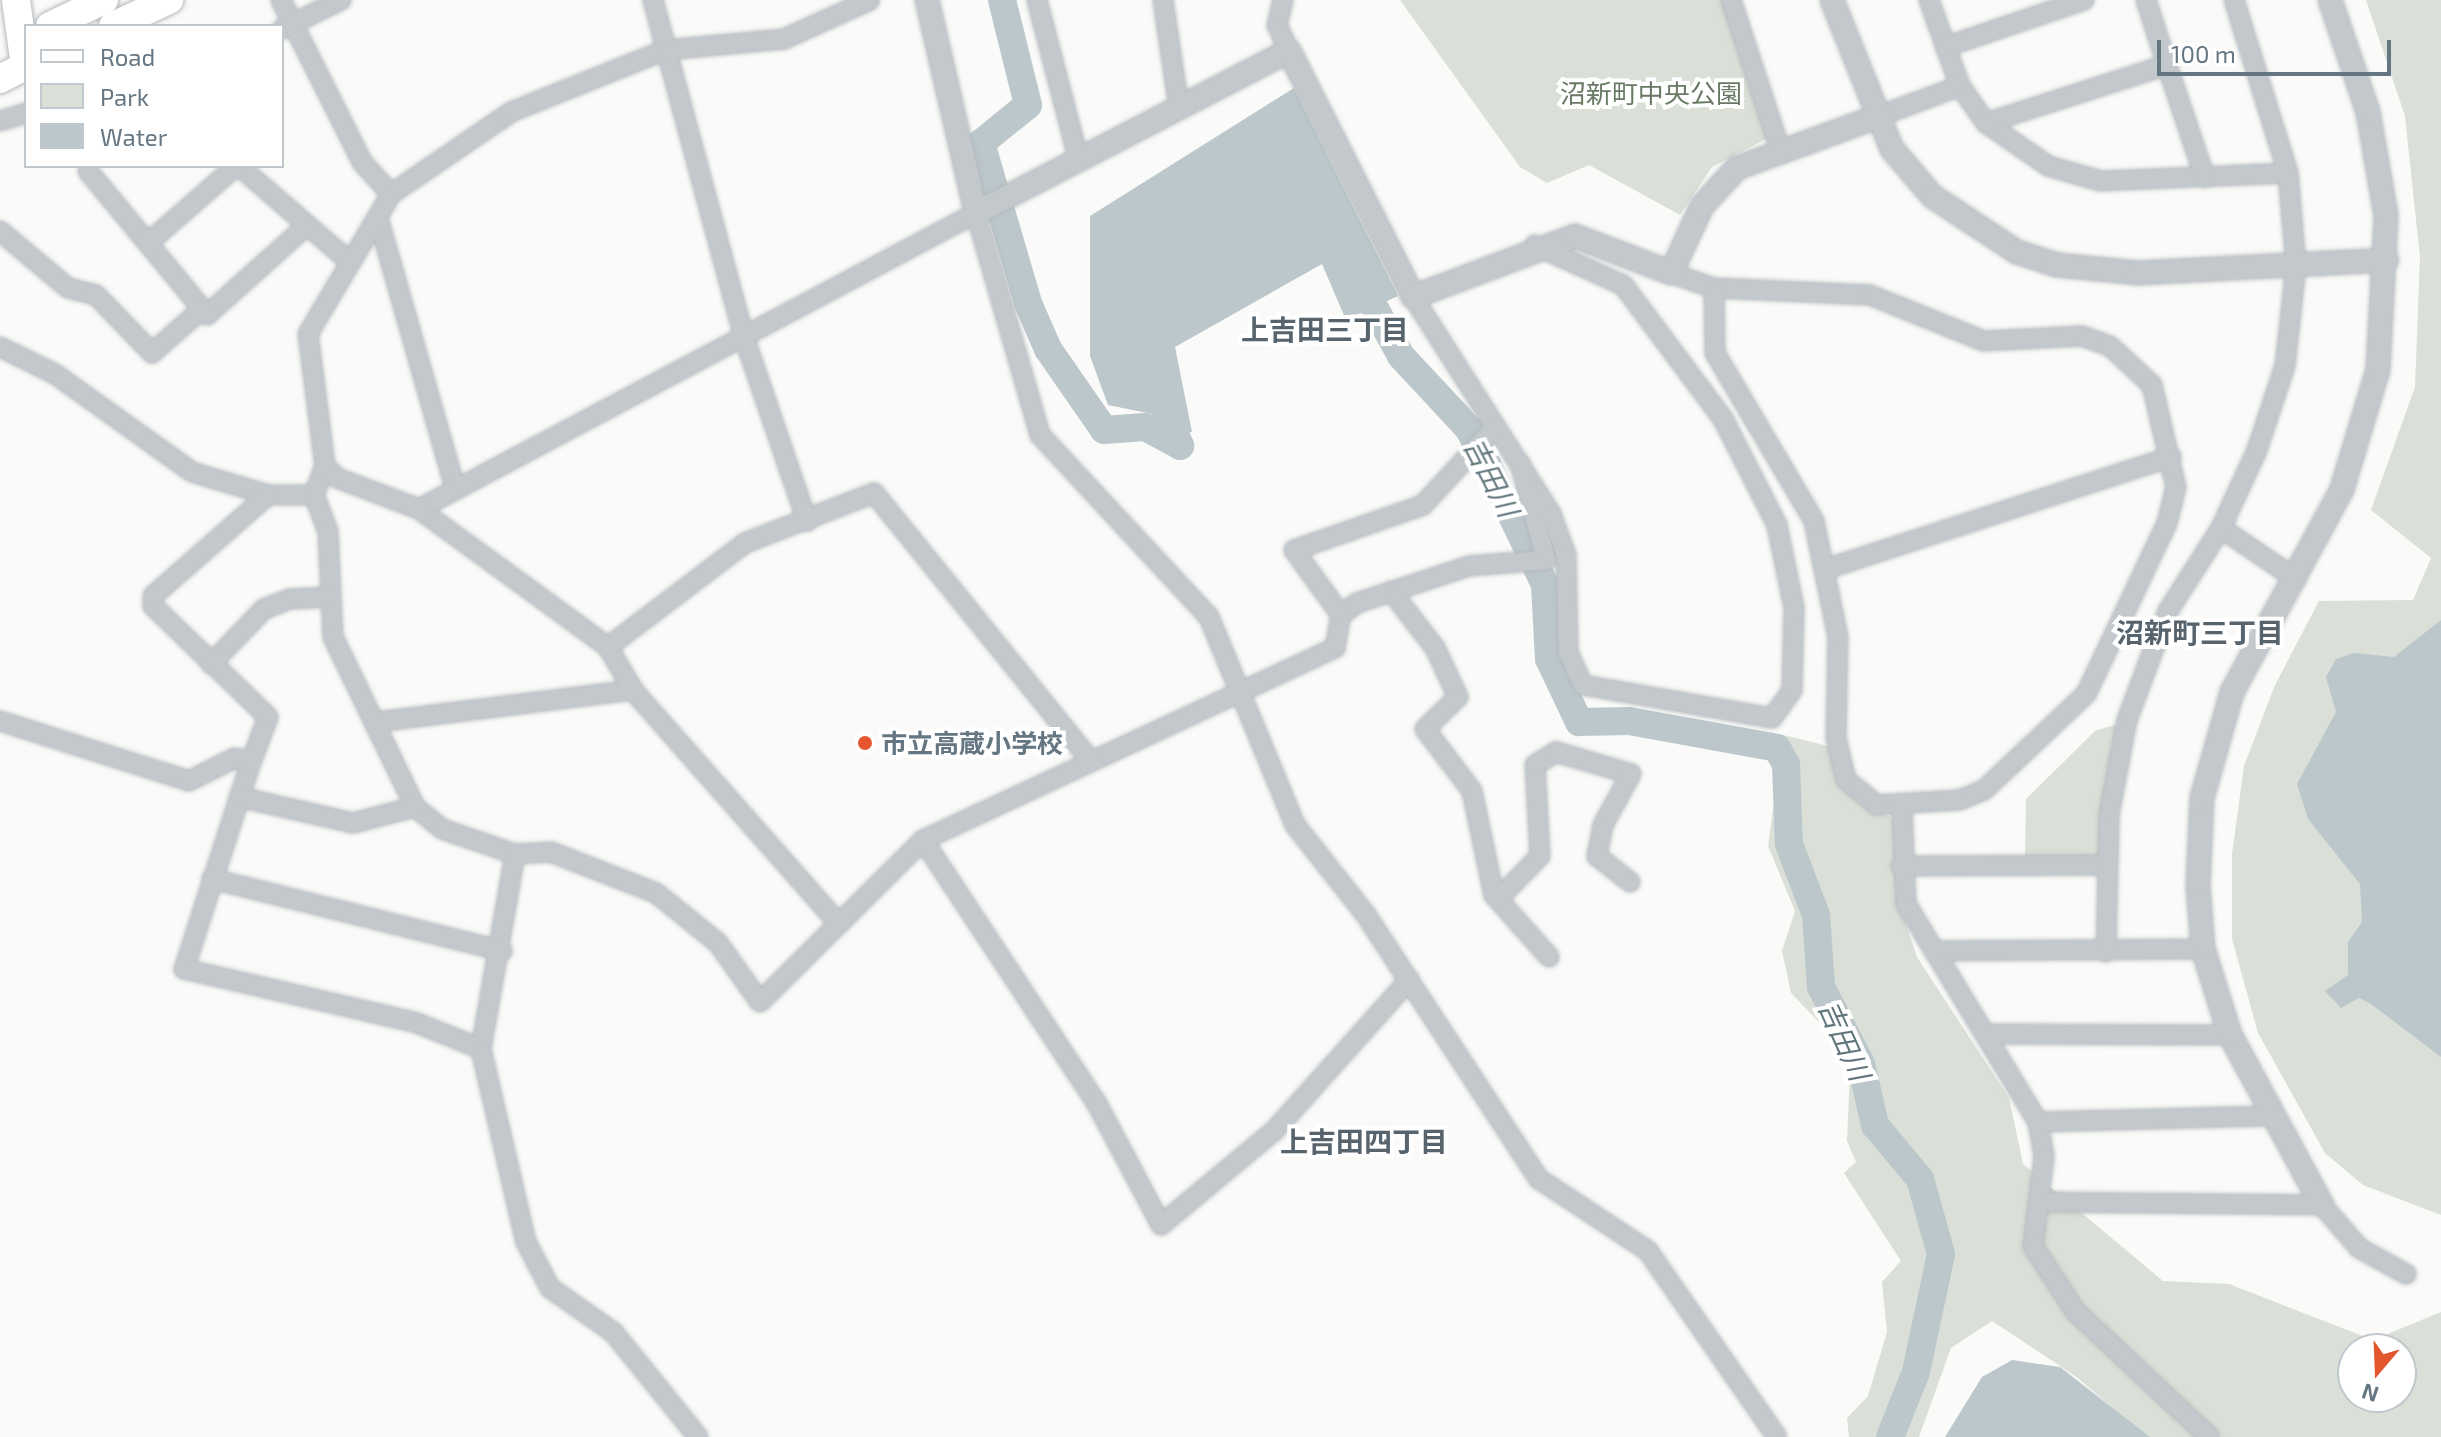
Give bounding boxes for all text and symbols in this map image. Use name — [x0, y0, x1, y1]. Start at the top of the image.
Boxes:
legend — [24, 24, 284, 168]
scale bar — [2161, 24, 2395, 74]
text: 100 m — [2171, 39, 2236, 68]
text: Road — [100, 42, 155, 71]
park label: 沼新町中央公園 — [1560, 77, 1742, 109]
text: Park — [100, 82, 149, 111]
text: Water — [100, 122, 167, 151]
district label: 上吉田三丁目 — [1241, 312, 1409, 346]
water label: 吉田川 — [1458, 432, 1526, 522]
district label: 沼新町三丁目 — [2116, 615, 2284, 649]
place label: 市立高蔵小学校 — [881, 727, 1063, 759]
marker: 市立高蔵小学校 — [856, 734, 874, 752]
water label: 吉田川 — [1813, 995, 1877, 1085]
district label: 上吉田四丁目 — [1280, 1124, 1448, 1158]
north arrow — [2337, 1333, 2417, 1413]
text: N — [2358, 1379, 2382, 1409]

